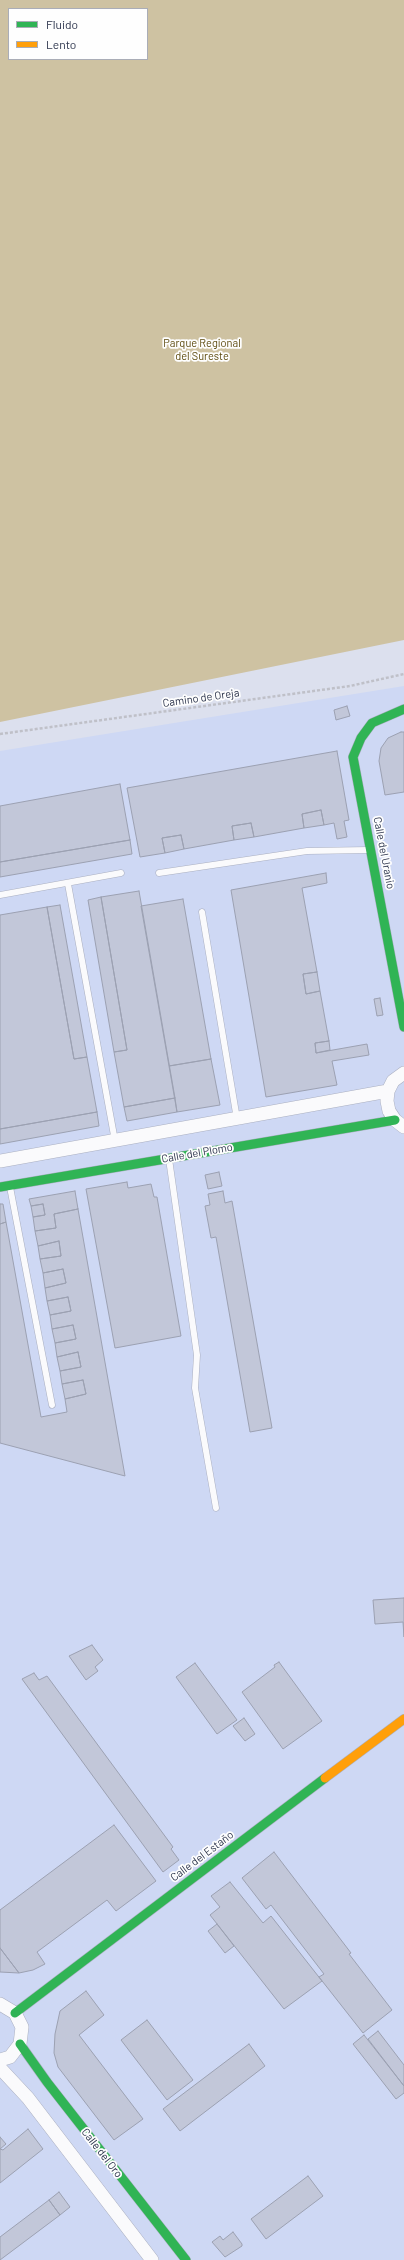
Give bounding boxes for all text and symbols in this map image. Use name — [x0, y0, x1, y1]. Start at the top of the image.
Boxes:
legend — [8, 8, 148, 60]
text: Fluido — [46, 17, 78, 31]
text: Lento — [46, 37, 76, 51]
park label: Parque Regional del Sureste — [163, 336, 241, 362]
street label: Camino de Oreja — [162, 686, 240, 710]
street label: Calle del Uranio — [371, 816, 397, 890]
street label: Calle del Plomo — [160, 1140, 234, 1166]
street label: Calle del Estaño — [168, 1828, 236, 1884]
street label: Calle del Oro — [79, 2126, 125, 2180]

